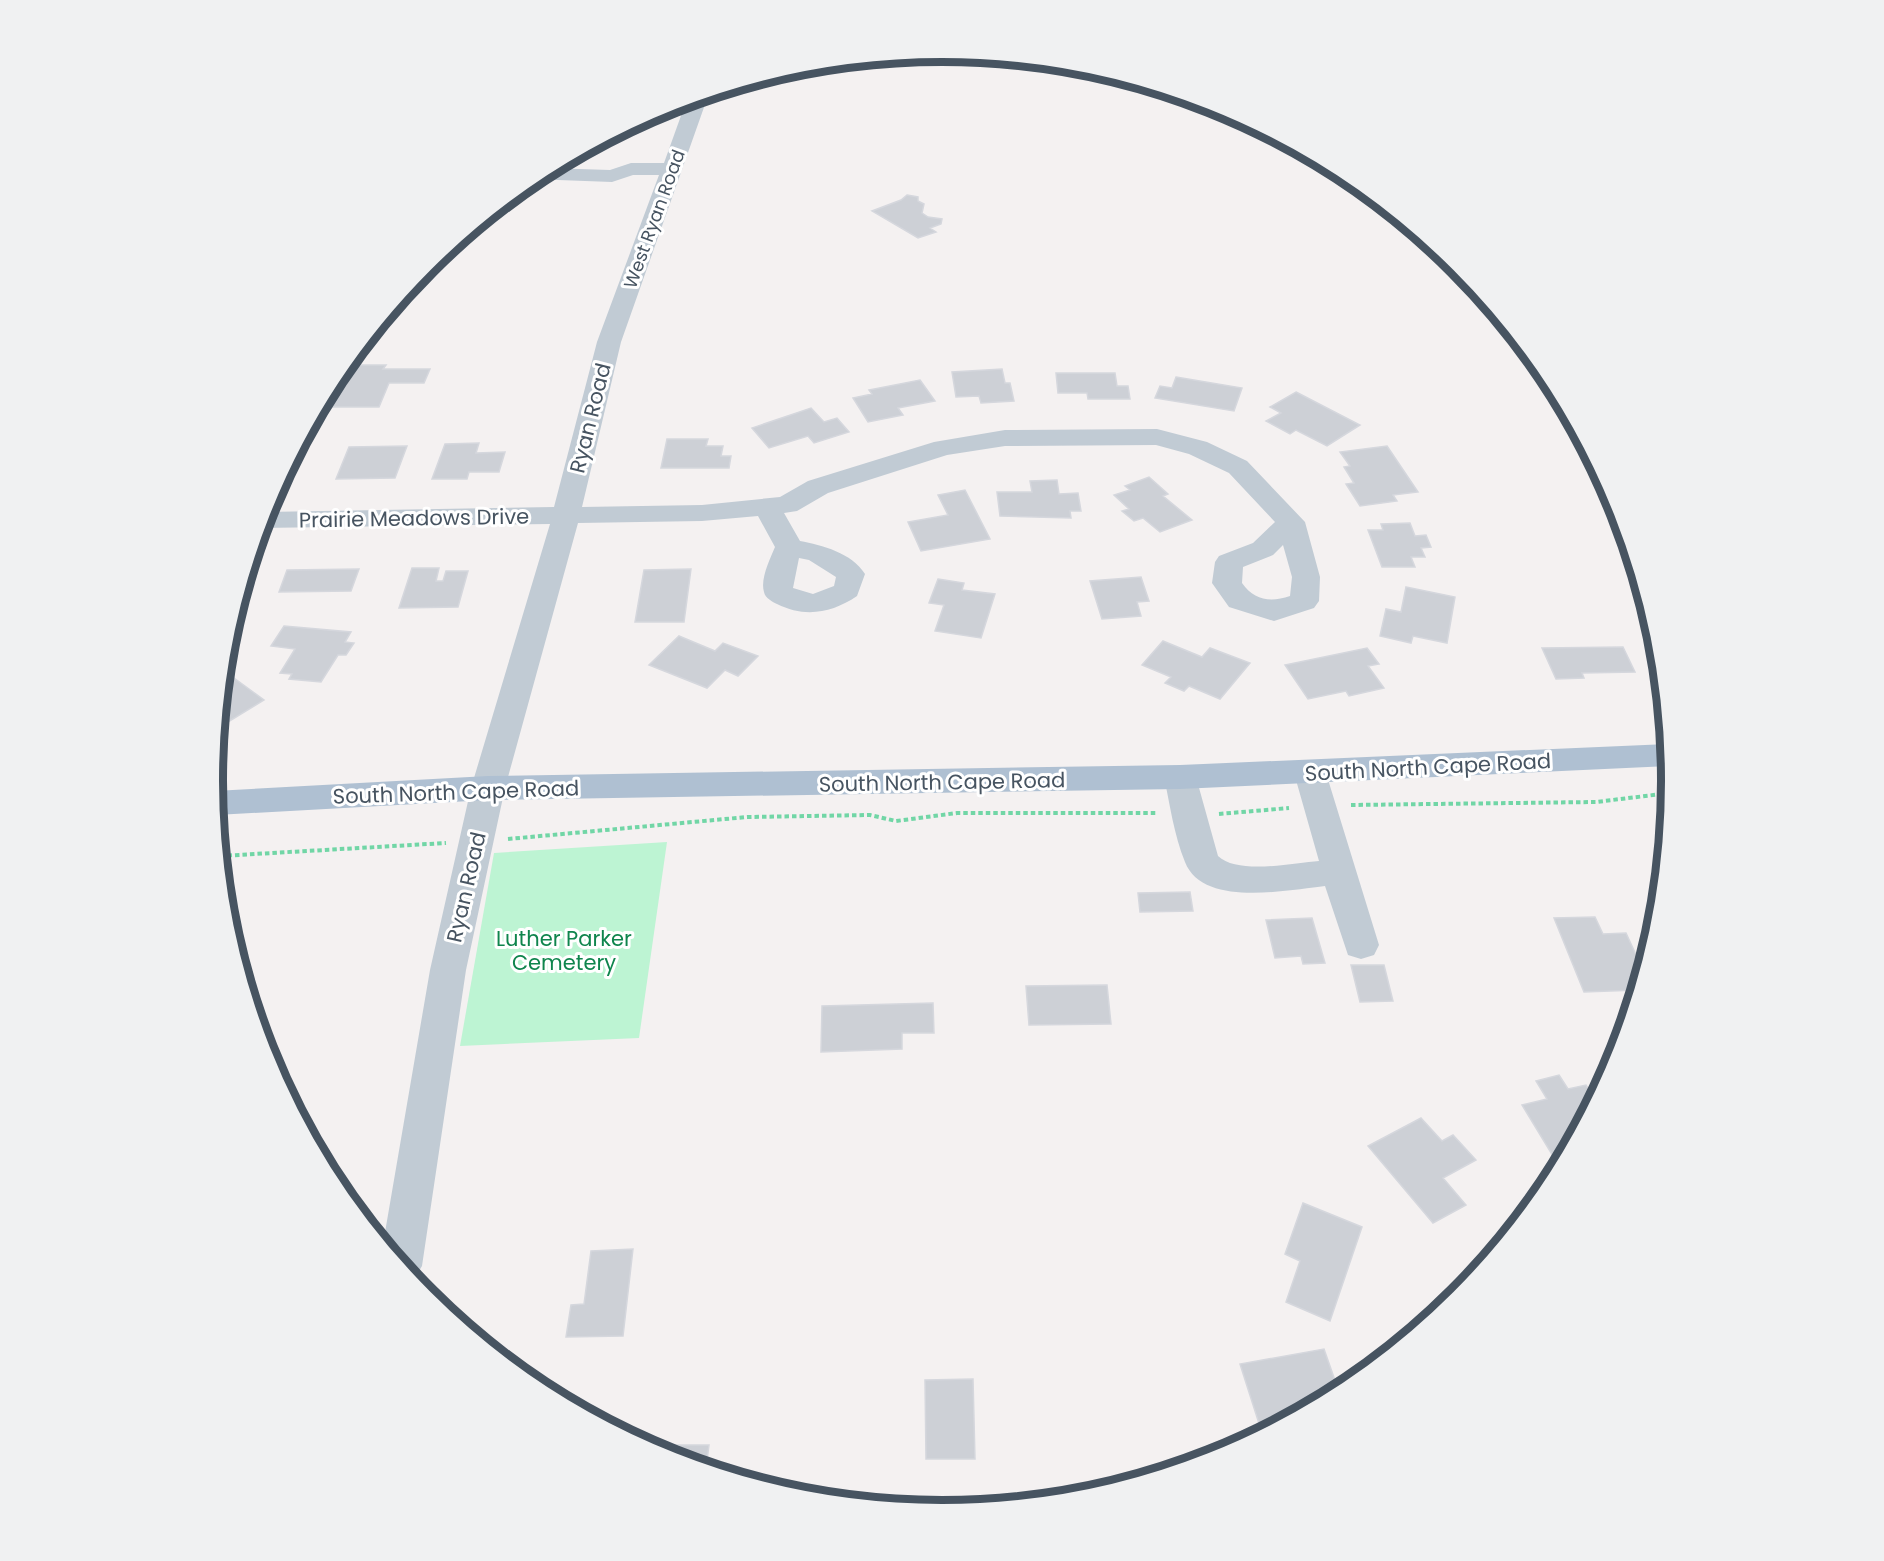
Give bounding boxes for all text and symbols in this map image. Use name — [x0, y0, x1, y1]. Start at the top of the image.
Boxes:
street label: West Ryan Road — [617, 146, 691, 292]
street label: Ryan Road — [562, 360, 618, 476]
street label: Prairie Meadows Drive — [299, 501, 529, 535]
street label: South North Cape Road — [1304, 746, 1552, 788]
street label: South North Cape Road — [819, 765, 1065, 799]
street label: South North Cape Road — [332, 773, 580, 811]
street label: Ryan Road — [439, 829, 493, 945]
park label: Luther Parker Cemetery — [496, 924, 632, 977]

